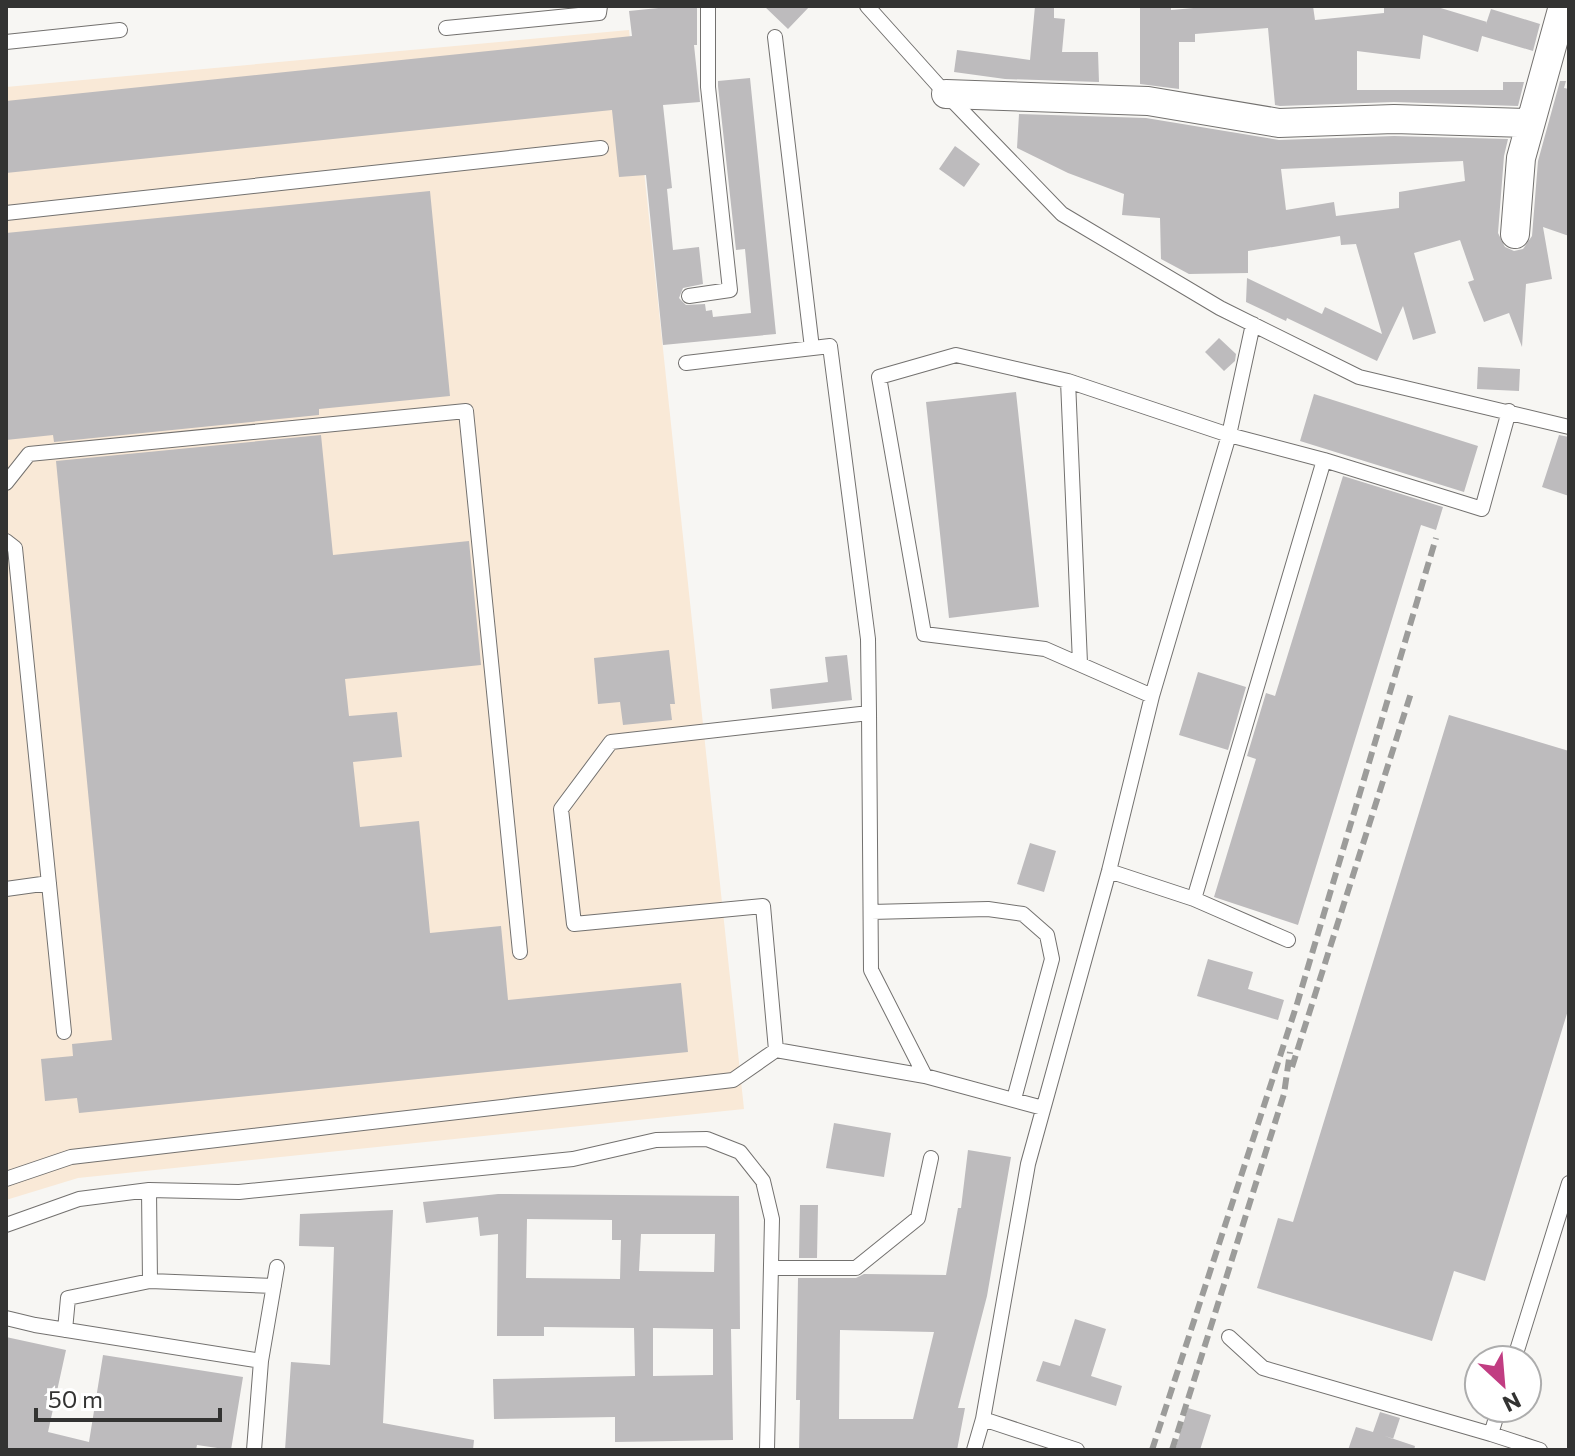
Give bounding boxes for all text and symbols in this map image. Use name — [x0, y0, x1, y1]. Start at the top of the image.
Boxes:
north arrow — [1463, 1344, 1543, 1424]
scale bar — [36, 1372, 220, 1422]
text: 50 m — [48, 1384, 103, 1413]
text: N — [1499, 1387, 1525, 1418]

